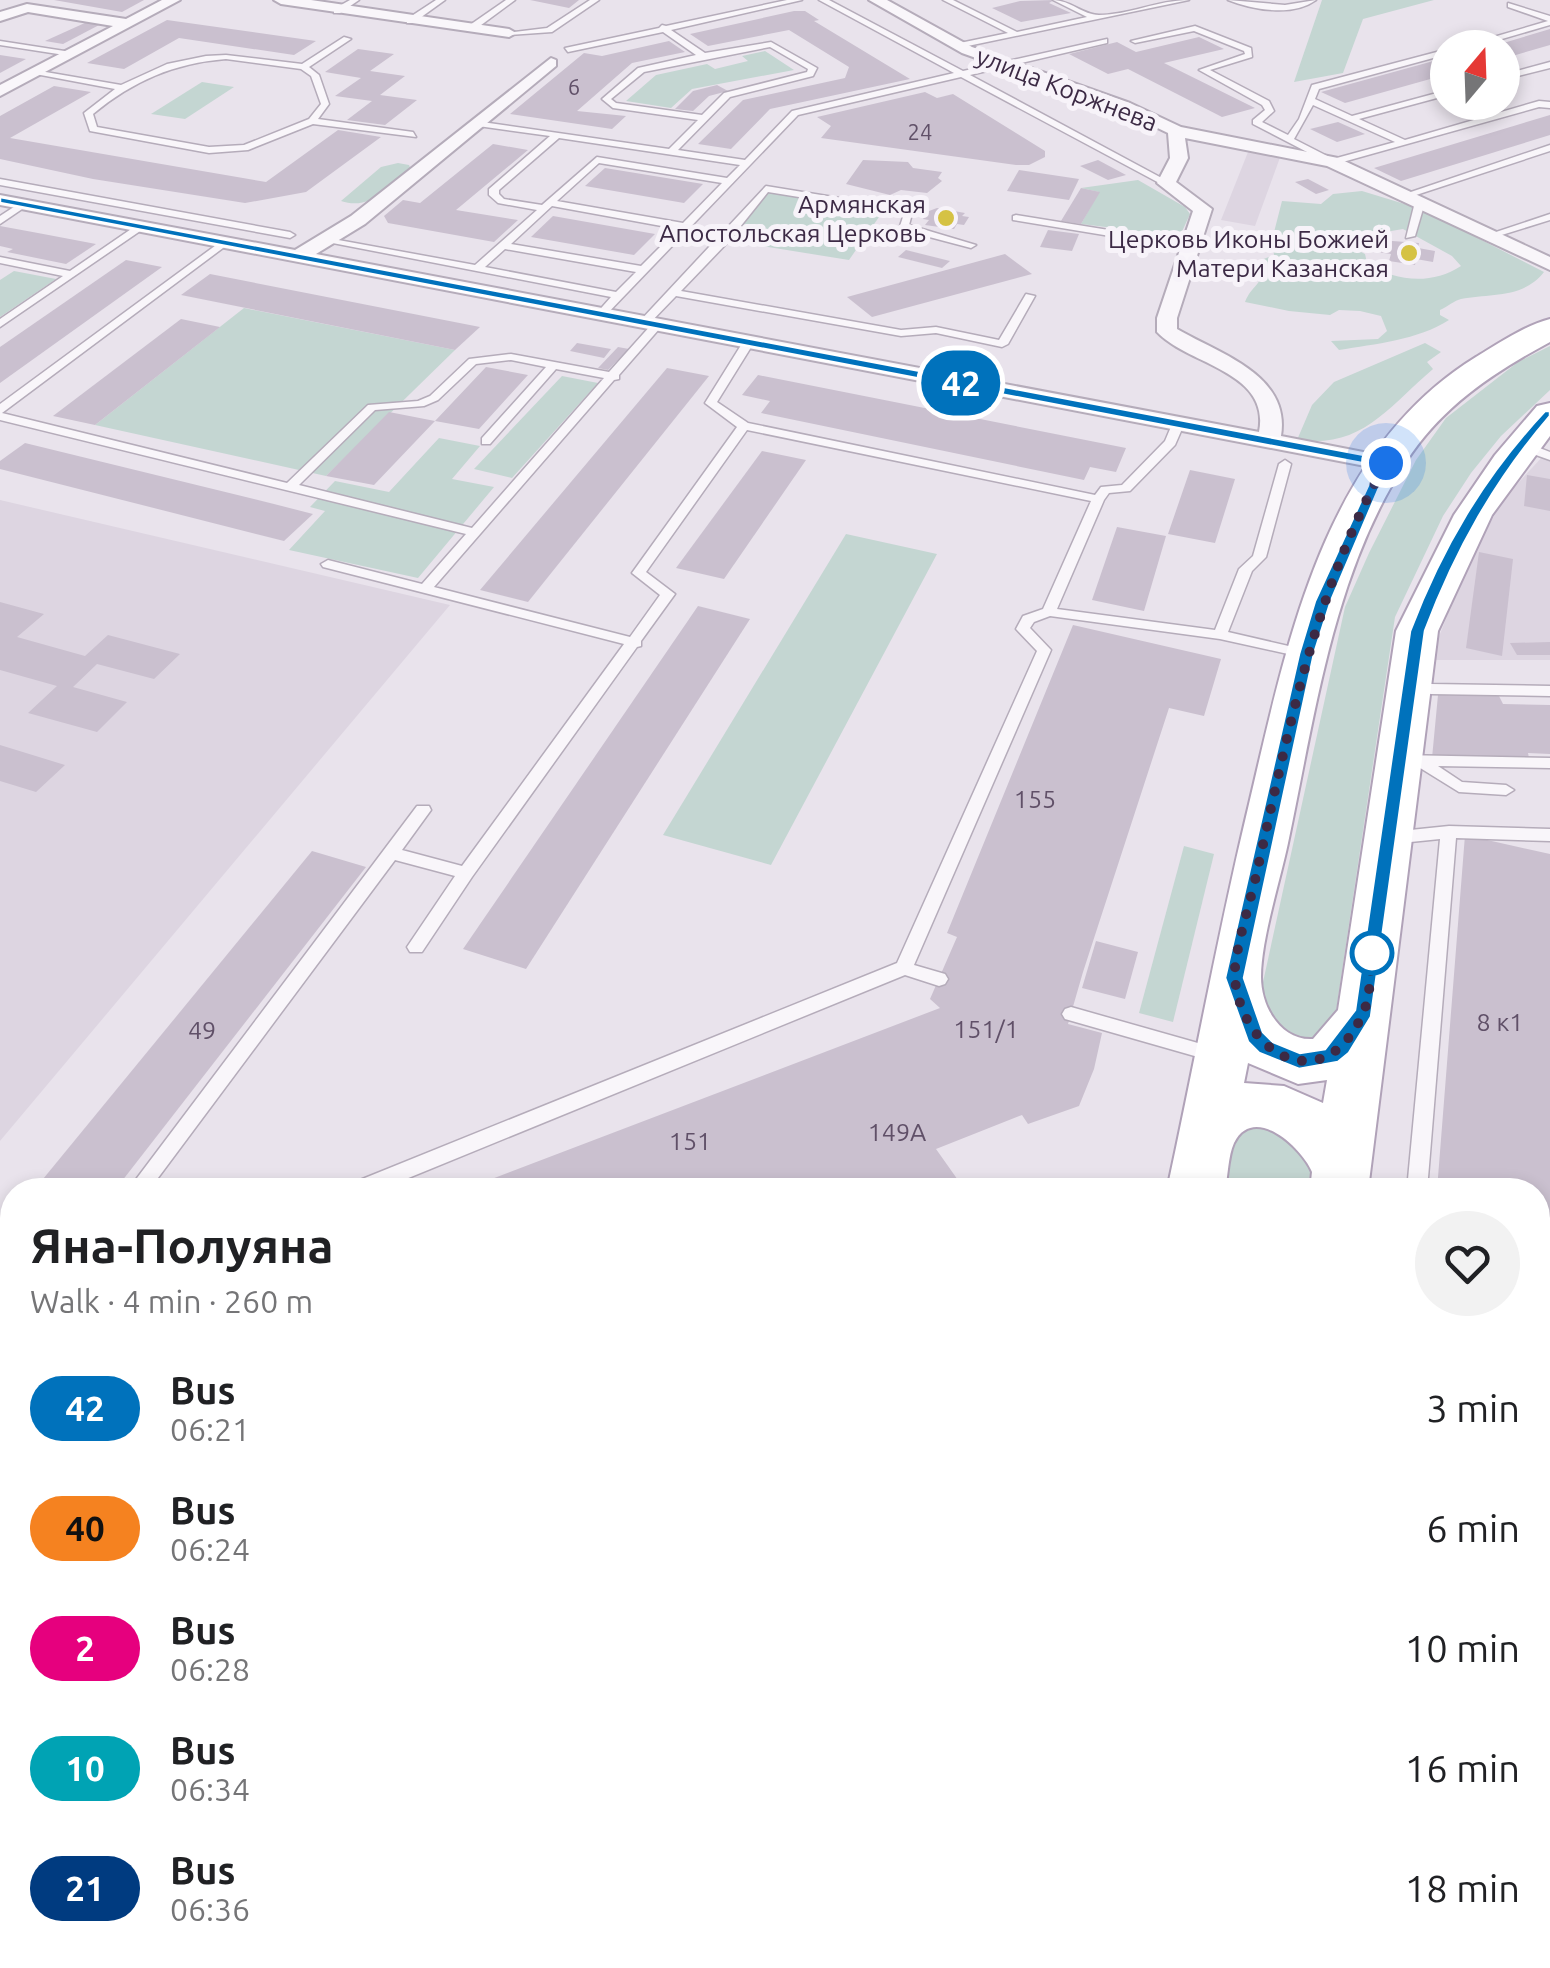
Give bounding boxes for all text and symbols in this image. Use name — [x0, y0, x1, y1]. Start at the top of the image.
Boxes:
north arrow — [1430, 30, 1520, 120]
map controls — [1430, 30, 1520, 120]
street label: улица Коржнева — [973, 42, 1161, 136]
house number: 6 — [568, 74, 580, 99]
house number: 24 — [908, 119, 932, 144]
place label: Армянская Апостольская Церковь — [659, 190, 926, 247]
marker: Армянская Апостольская Церковь — [935, 207, 957, 229]
place label: Церковь Иконы Божией Матери Казанская — [1108, 225, 1389, 282]
marker: Церковь Иконы Божией Матери Казанская — [1398, 242, 1420, 264]
line badge: 42 — [916, 350, 1006, 416]
text: 42 — [941, 363, 981, 403]
your location — [1361, 438, 1411, 488]
house number: 155 — [1014, 785, 1056, 813]
unlabelled marker — [1351, 932, 1393, 974]
house number: 8 к1 — [1477, 1008, 1523, 1036]
house number: 151/1 — [953, 1015, 1019, 1043]
house number: 49 — [188, 1016, 216, 1044]
house number: 149А — [868, 1118, 926, 1146]
house number: 151 — [669, 1127, 711, 1155]
button: heart — [1415, 1211, 1520, 1316]
text: Яна-Полуяна — [30, 1218, 334, 1272]
text: Walk · 4 min · 260 m — [30, 1283, 313, 1319]
text: Bus — [170, 1369, 235, 1411]
text: 3 min — [1426, 1387, 1520, 1429]
text: 42 — [65, 1388, 105, 1428]
text: 06:21 — [170, 1411, 250, 1447]
text: Bus — [170, 1489, 235, 1531]
text: 6 min — [1426, 1507, 1520, 1549]
text: 40 — [65, 1508, 105, 1548]
text: 06:24 — [170, 1531, 250, 1567]
text: Bus — [170, 1609, 235, 1651]
text: 10 min — [1405, 1627, 1520, 1669]
text: 2 — [75, 1628, 95, 1668]
text: 06:28 — [170, 1651, 250, 1687]
text: Bus — [170, 1729, 235, 1771]
text: 16 min — [1405, 1747, 1520, 1789]
text: 10 — [65, 1748, 105, 1788]
text: 06:34 — [170, 1771, 250, 1807]
text: Bus — [170, 1849, 235, 1891]
text: 18 min — [1405, 1867, 1520, 1909]
text: 21 — [65, 1868, 105, 1908]
text: 06:36 — [170, 1891, 250, 1927]

